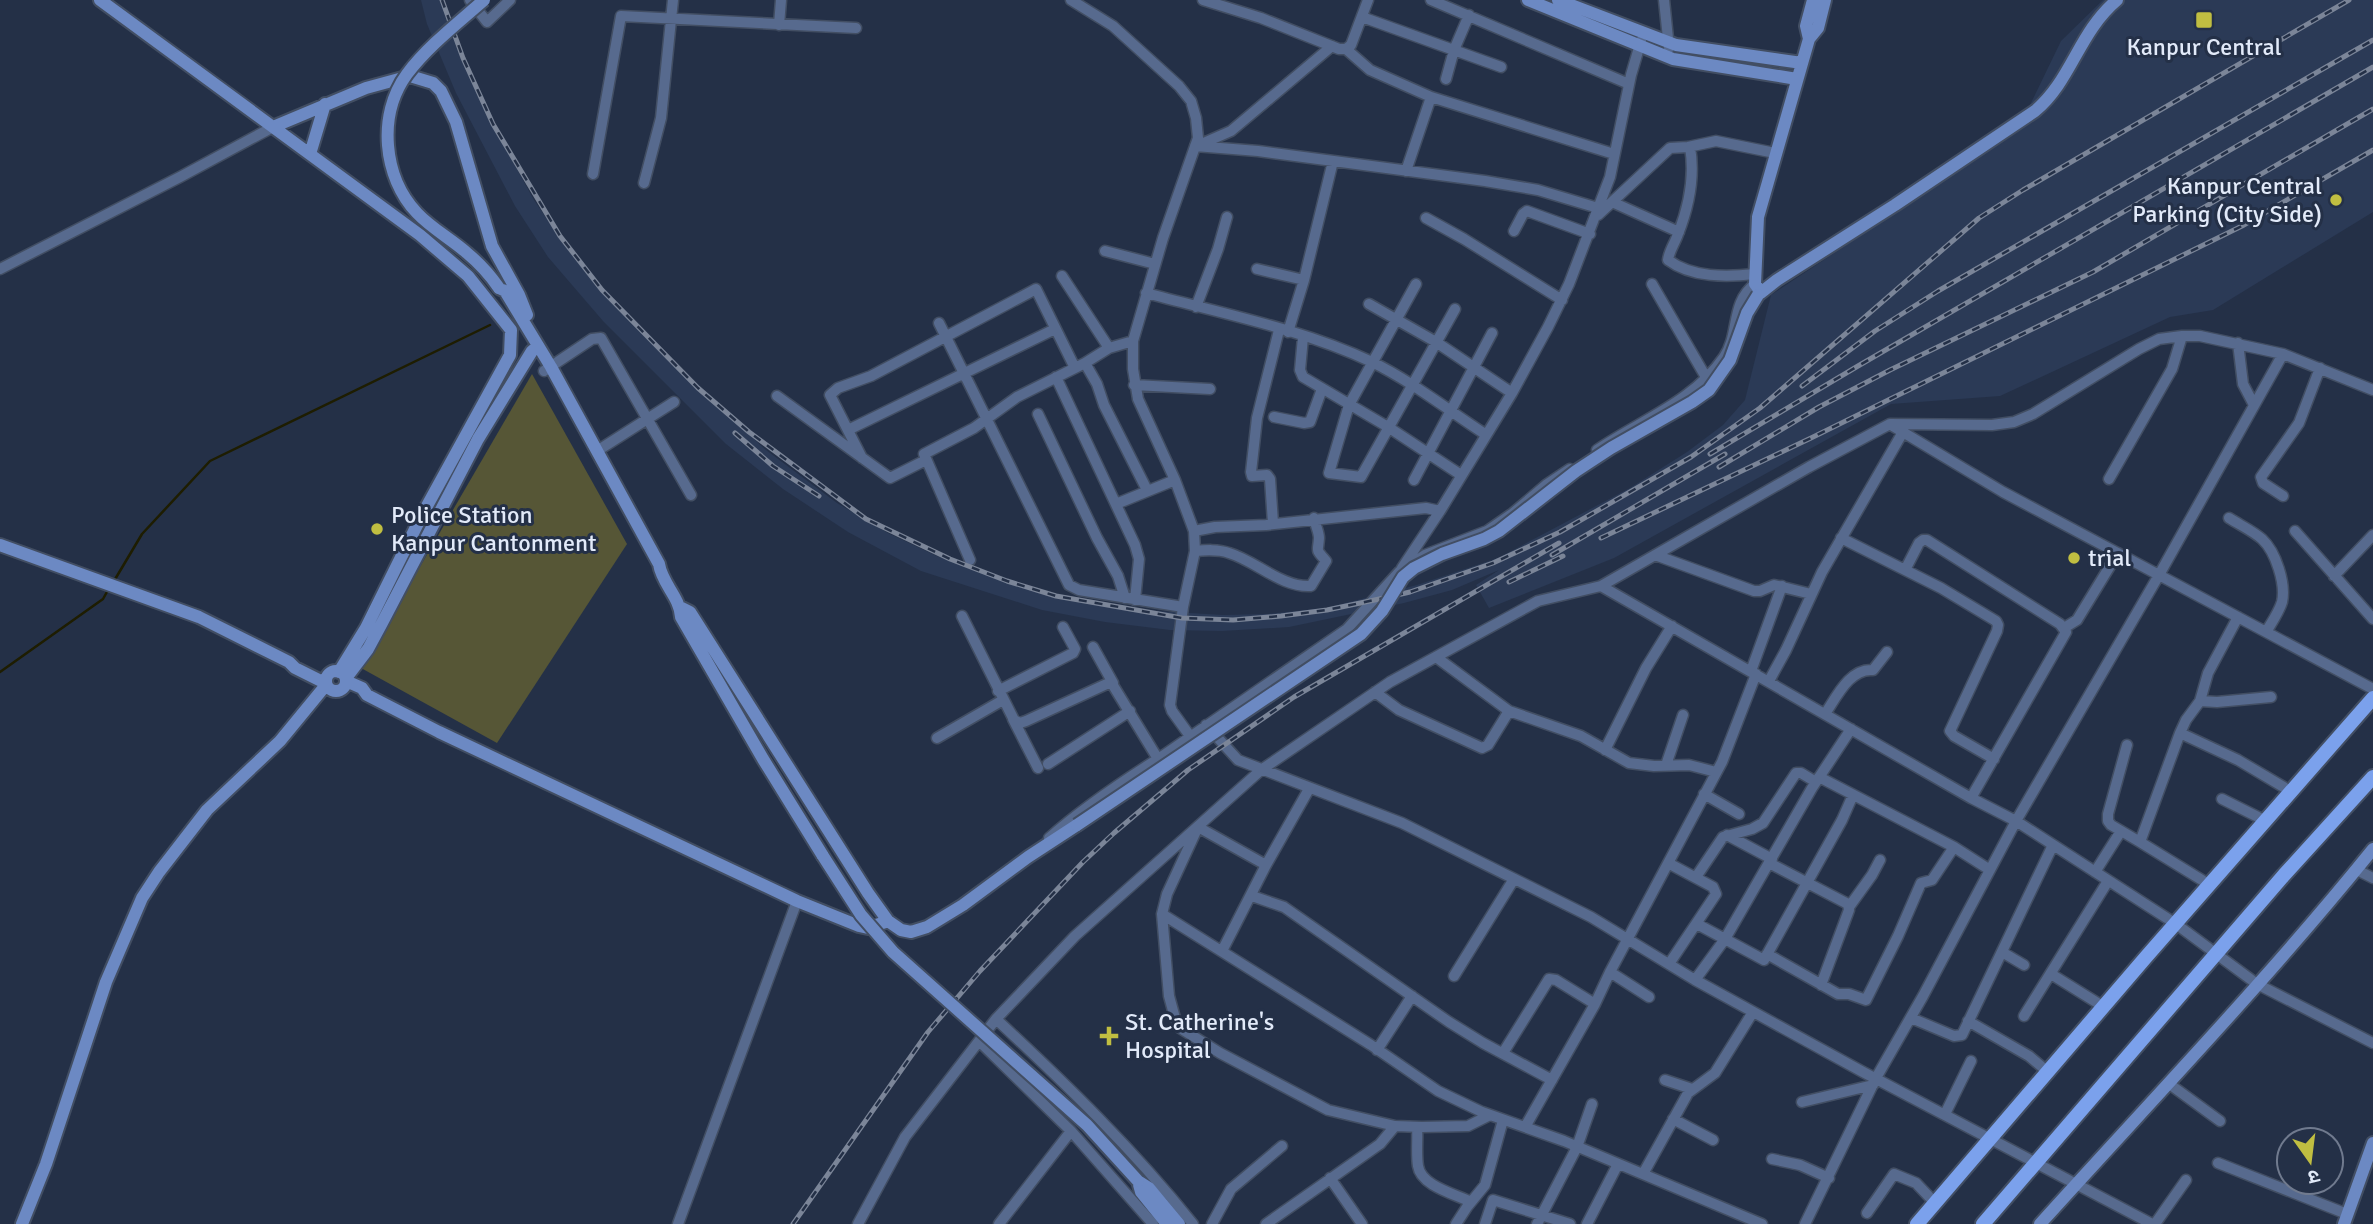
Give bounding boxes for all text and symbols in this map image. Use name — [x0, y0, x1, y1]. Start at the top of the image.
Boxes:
marker: Kanpur Central — [2194, 10, 2214, 30]
place label: Kanpur Central — [2126, 32, 2282, 62]
place label: Kanpur Central Parking (City Side) — [2132, 171, 2322, 229]
marker: Kanpur Central Parking (City Side) — [2328, 192, 2344, 208]
place label: Police Station Kanpur Cantonment — [391, 500, 597, 558]
marker: Police Station Kanpur Cantonment — [369, 521, 385, 537]
place label: trial — [2088, 543, 2131, 573]
marker: trial — [2066, 550, 2082, 566]
place label: St. Catherine's Hospital — [1125, 1007, 1274, 1065]
marker: St. Catherine's Hospital — [1099, 1026, 1119, 1046]
north arrow — [2275, 1126, 2345, 1196]
text: उ — [2305, 1164, 2322, 1190]

